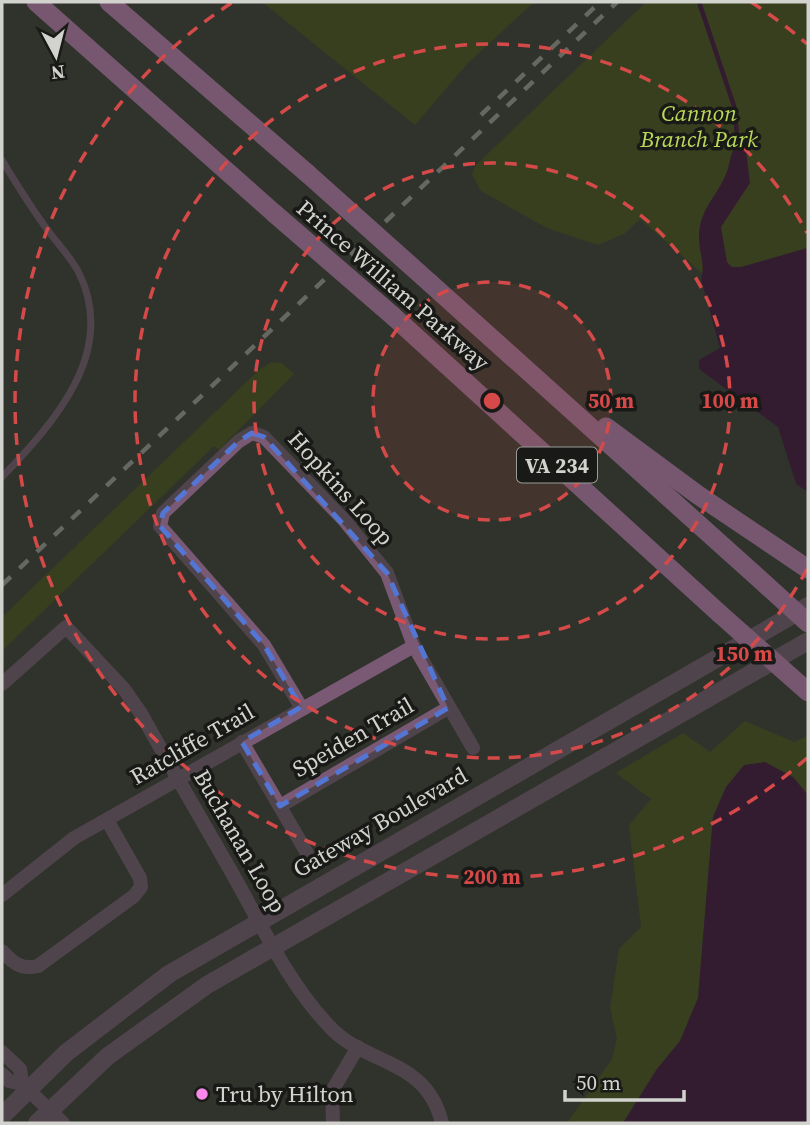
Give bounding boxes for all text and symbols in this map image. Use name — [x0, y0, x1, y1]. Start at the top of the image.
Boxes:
north arrow — [21, 21, 91, 91]
text: N — [49, 59, 67, 87]
park label: Cannon Branch Park — [639, 97, 758, 155]
street label: Prince William Parkway — [290, 192, 496, 378]
text: 50 m — [588, 386, 634, 415]
text: 100 m — [701, 386, 759, 415]
centre of rings — [480, 389, 504, 413]
street label: Hopkins Loop — [281, 424, 401, 552]
road number: VA 234 — [517, 448, 597, 482]
text: 150 m — [715, 639, 773, 668]
street label: Speiden Trail — [286, 689, 420, 785]
street label: Ratcliffe Trail — [124, 695, 260, 792]
street label: Gateway Boulevard — [287, 759, 473, 885]
street label: Buchanan Loop — [186, 763, 294, 919]
text: 200 m — [463, 862, 521, 891]
scale bar — [565, 1058, 684, 1102]
text: 50 m — [576, 1068, 621, 1097]
place label: Tru by Hilton — [216, 1078, 354, 1110]
marker: Tru by Hilton — [194, 1086, 210, 1102]

